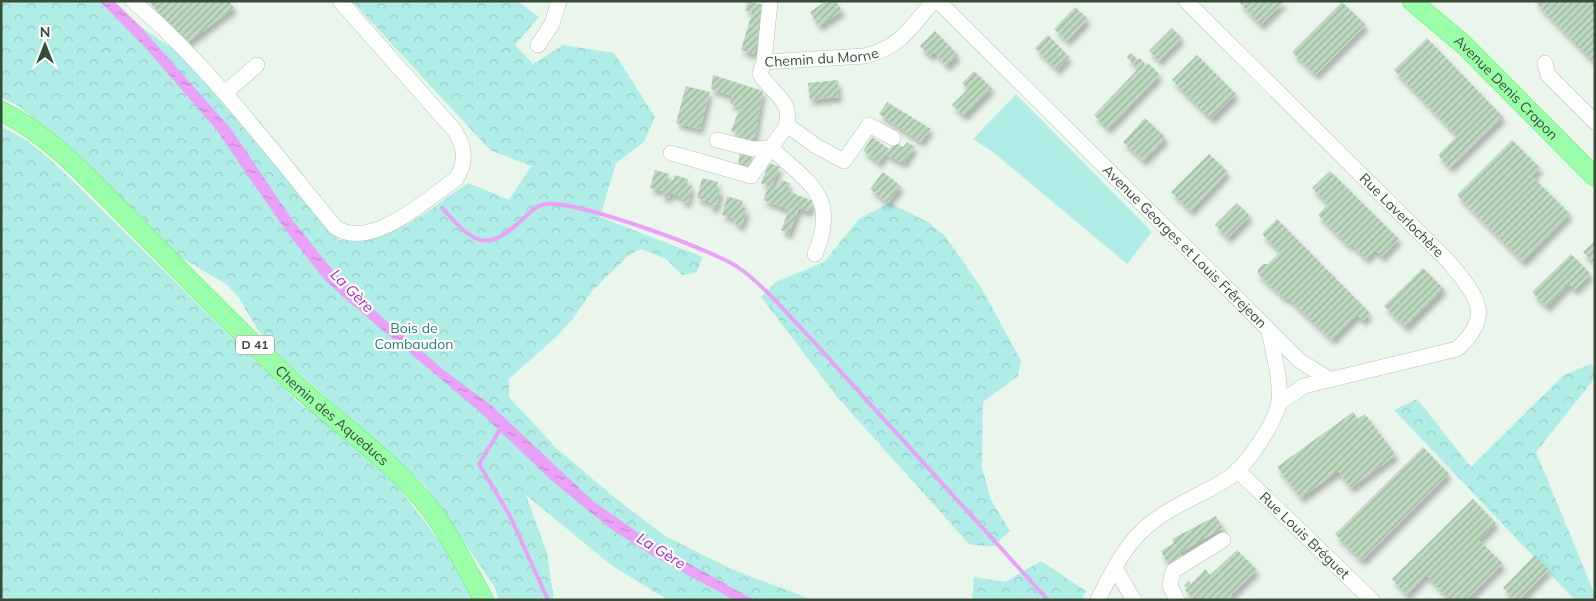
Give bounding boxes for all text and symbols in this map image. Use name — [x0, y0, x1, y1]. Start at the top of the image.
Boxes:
north arrow — [20, 20, 70, 70]
text: N — [40, 23, 50, 41]
street label: Avenue Denis Crapon — [1450, 31, 1562, 144]
street label: Chemin du Morne — [764, 43, 881, 71]
street label: Avenue Georges et Louis Frêrejean — [1099, 161, 1271, 332]
street label: Rue Laverlochère — [1356, 169, 1448, 261]
water label: La Gère — [327, 265, 378, 316]
park label: Bois de Combaudon — [375, 319, 453, 353]
road number: D 41 — [236, 336, 274, 354]
street label: Chemin des Aqueducs — [272, 361, 393, 469]
street label: Rue Louis Bréguet — [1256, 488, 1353, 583]
water label: La Gère — [633, 528, 689, 573]

